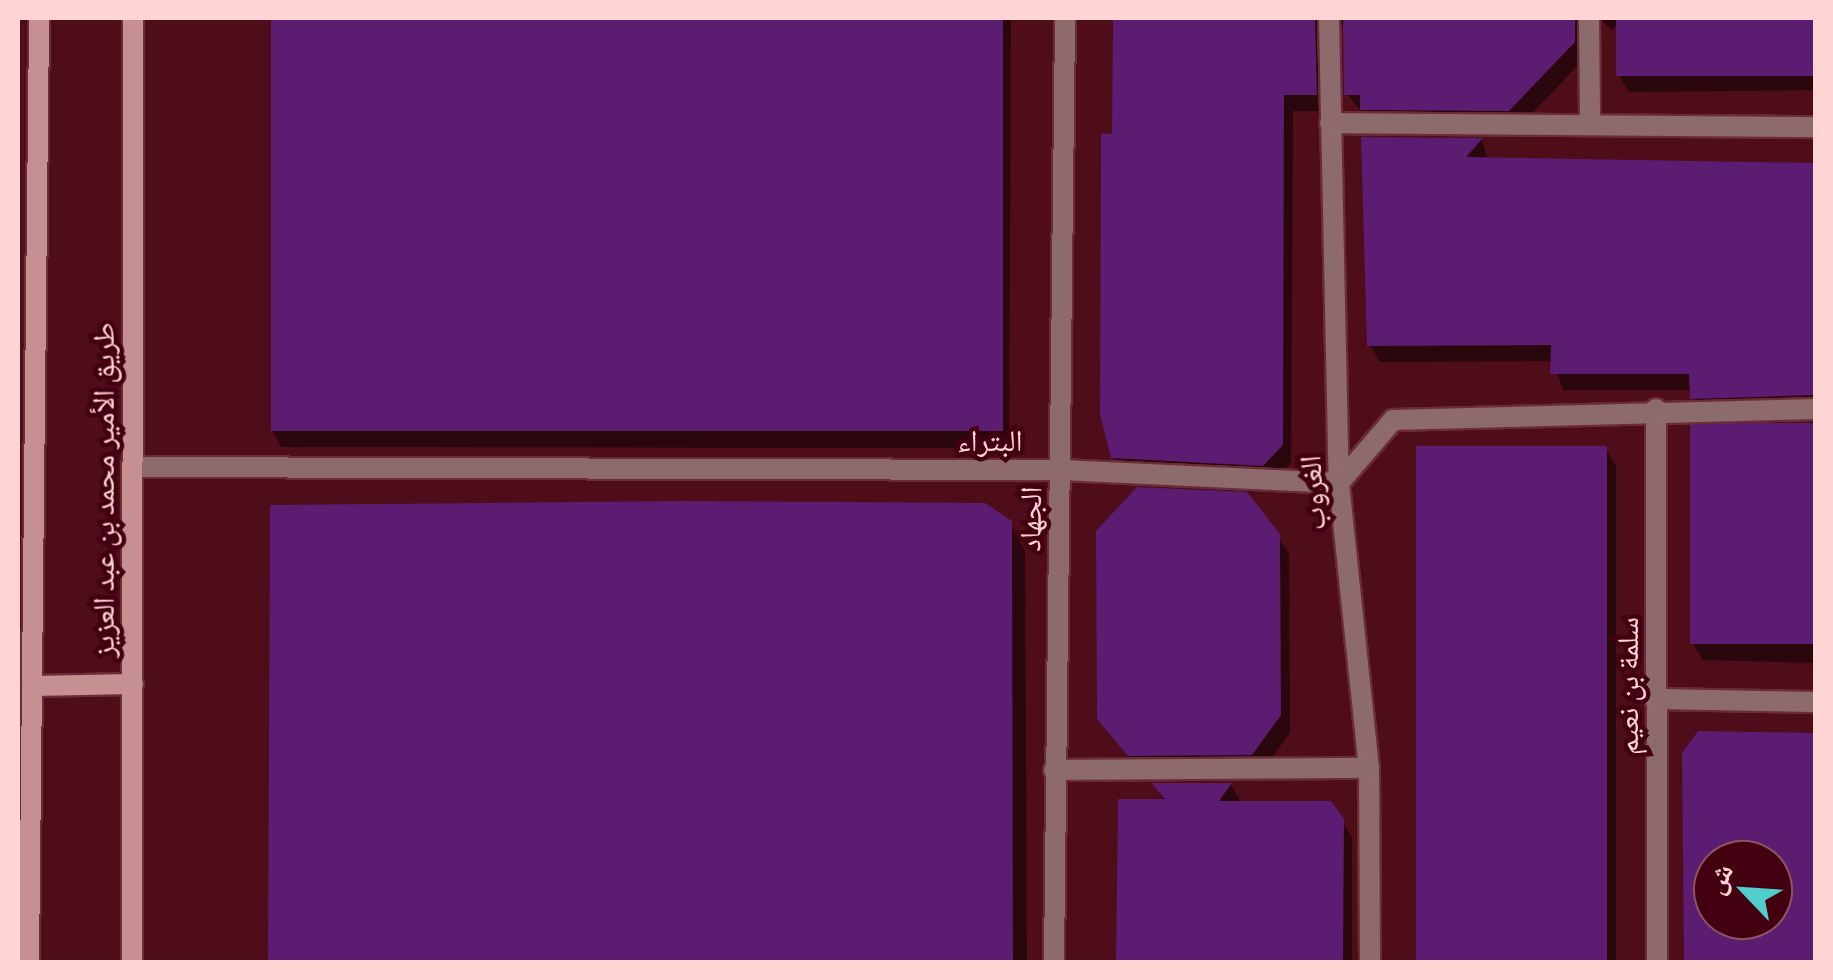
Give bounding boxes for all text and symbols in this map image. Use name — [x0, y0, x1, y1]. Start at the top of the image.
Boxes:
street label: طريق الأمير محمد بن عبد العزيز — [85, 322, 121, 658]
street label: البتراء — [957, 422, 1023, 458]
street label: الغروب — [1291, 454, 1333, 532]
street label: الجهاد — [1011, 486, 1049, 552]
street label: سلمة بن نعيم — [1609, 617, 1645, 755]
north arrow — [1693, 840, 1793, 940]
text: ش — [1694, 857, 1741, 900]

